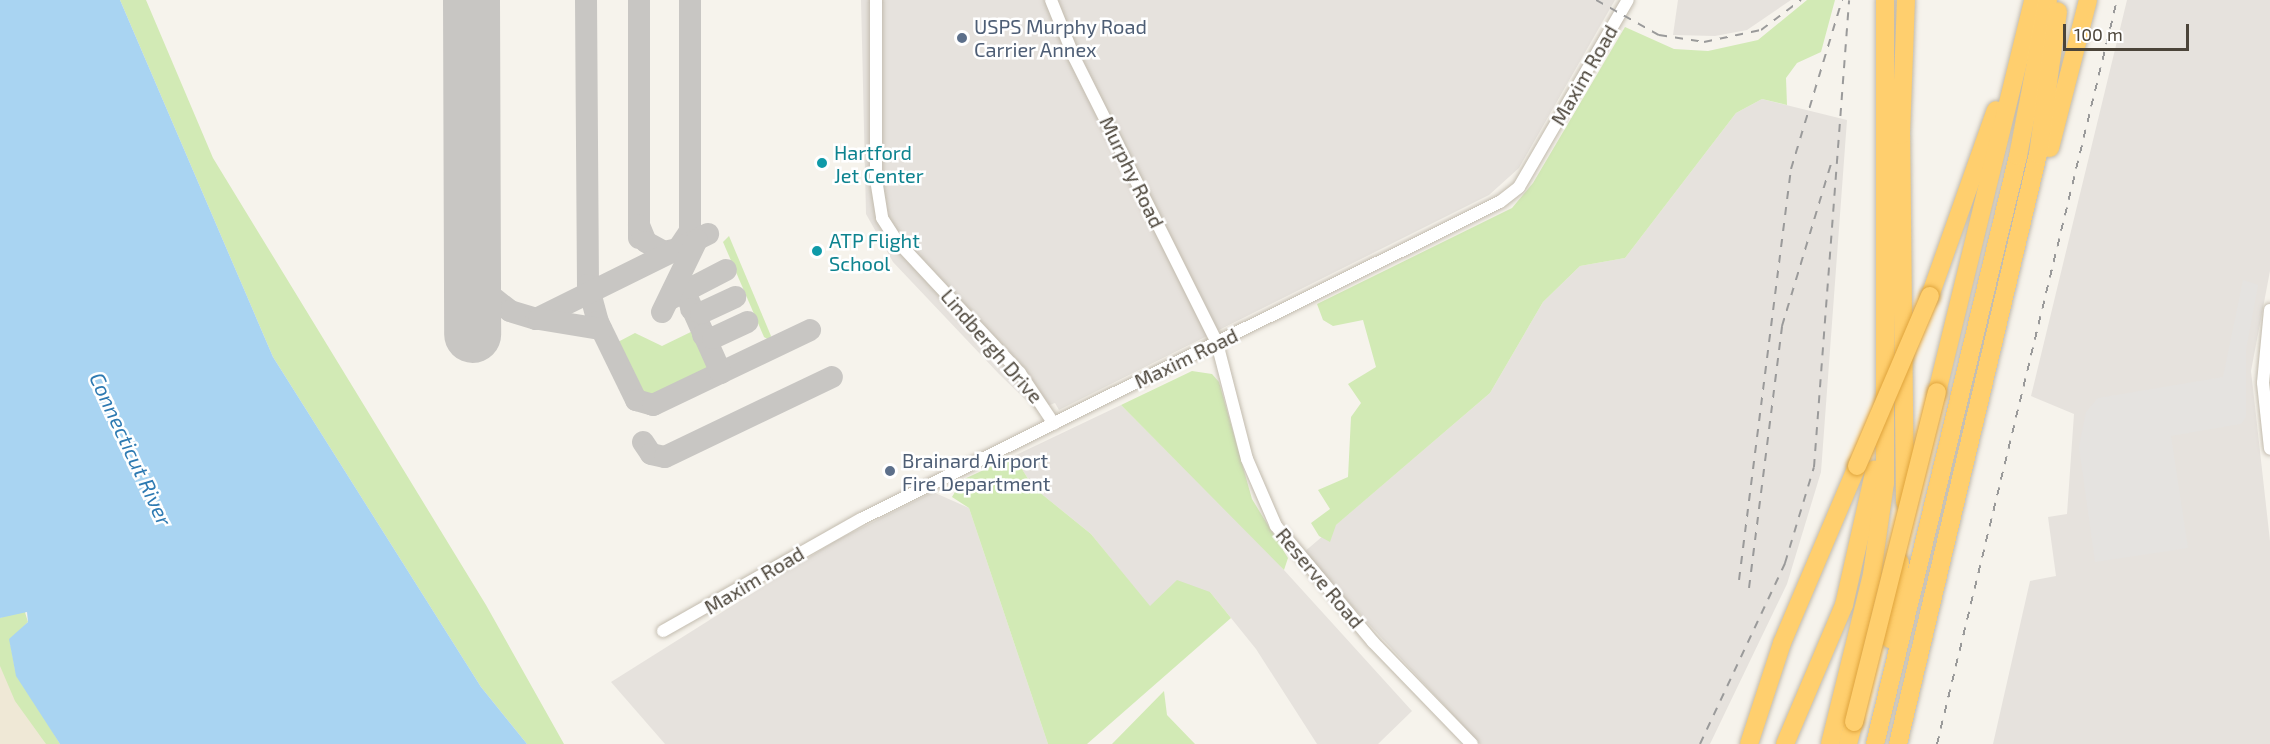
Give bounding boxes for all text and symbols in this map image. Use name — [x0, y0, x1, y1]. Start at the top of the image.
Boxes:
scale bar — [2066, 12, 2192, 50]
place label: USPS Murphy Road Carrier Annex — [974, 14, 1147, 61]
street label: Maxim Road — [1546, 20, 1622, 130]
text: 100 m — [2074, 23, 2123, 45]
marker: USPS Murphy Road Carrier Annex — [955, 31, 969, 45]
street label: Murphy Road — [1095, 112, 1169, 232]
place label: Hartford Jet Center — [834, 140, 924, 187]
marker: Hartford Jet Center — [815, 156, 829, 170]
place label: ATP Flight School — [829, 228, 920, 275]
marker: ATP Flight School — [810, 244, 824, 258]
street label: Lindbergh Drive — [936, 284, 1048, 408]
street label: Maxim Road — [1130, 323, 1242, 393]
water label: Connecticut River — [84, 368, 178, 530]
place label: Brainard Airport Fire Department — [902, 448, 1050, 495]
marker: Brainard Airport Fire Department — [883, 464, 897, 478]
street label: Reserve Road — [1271, 523, 1369, 633]
street label: Maxim Road — [700, 541, 808, 619]

